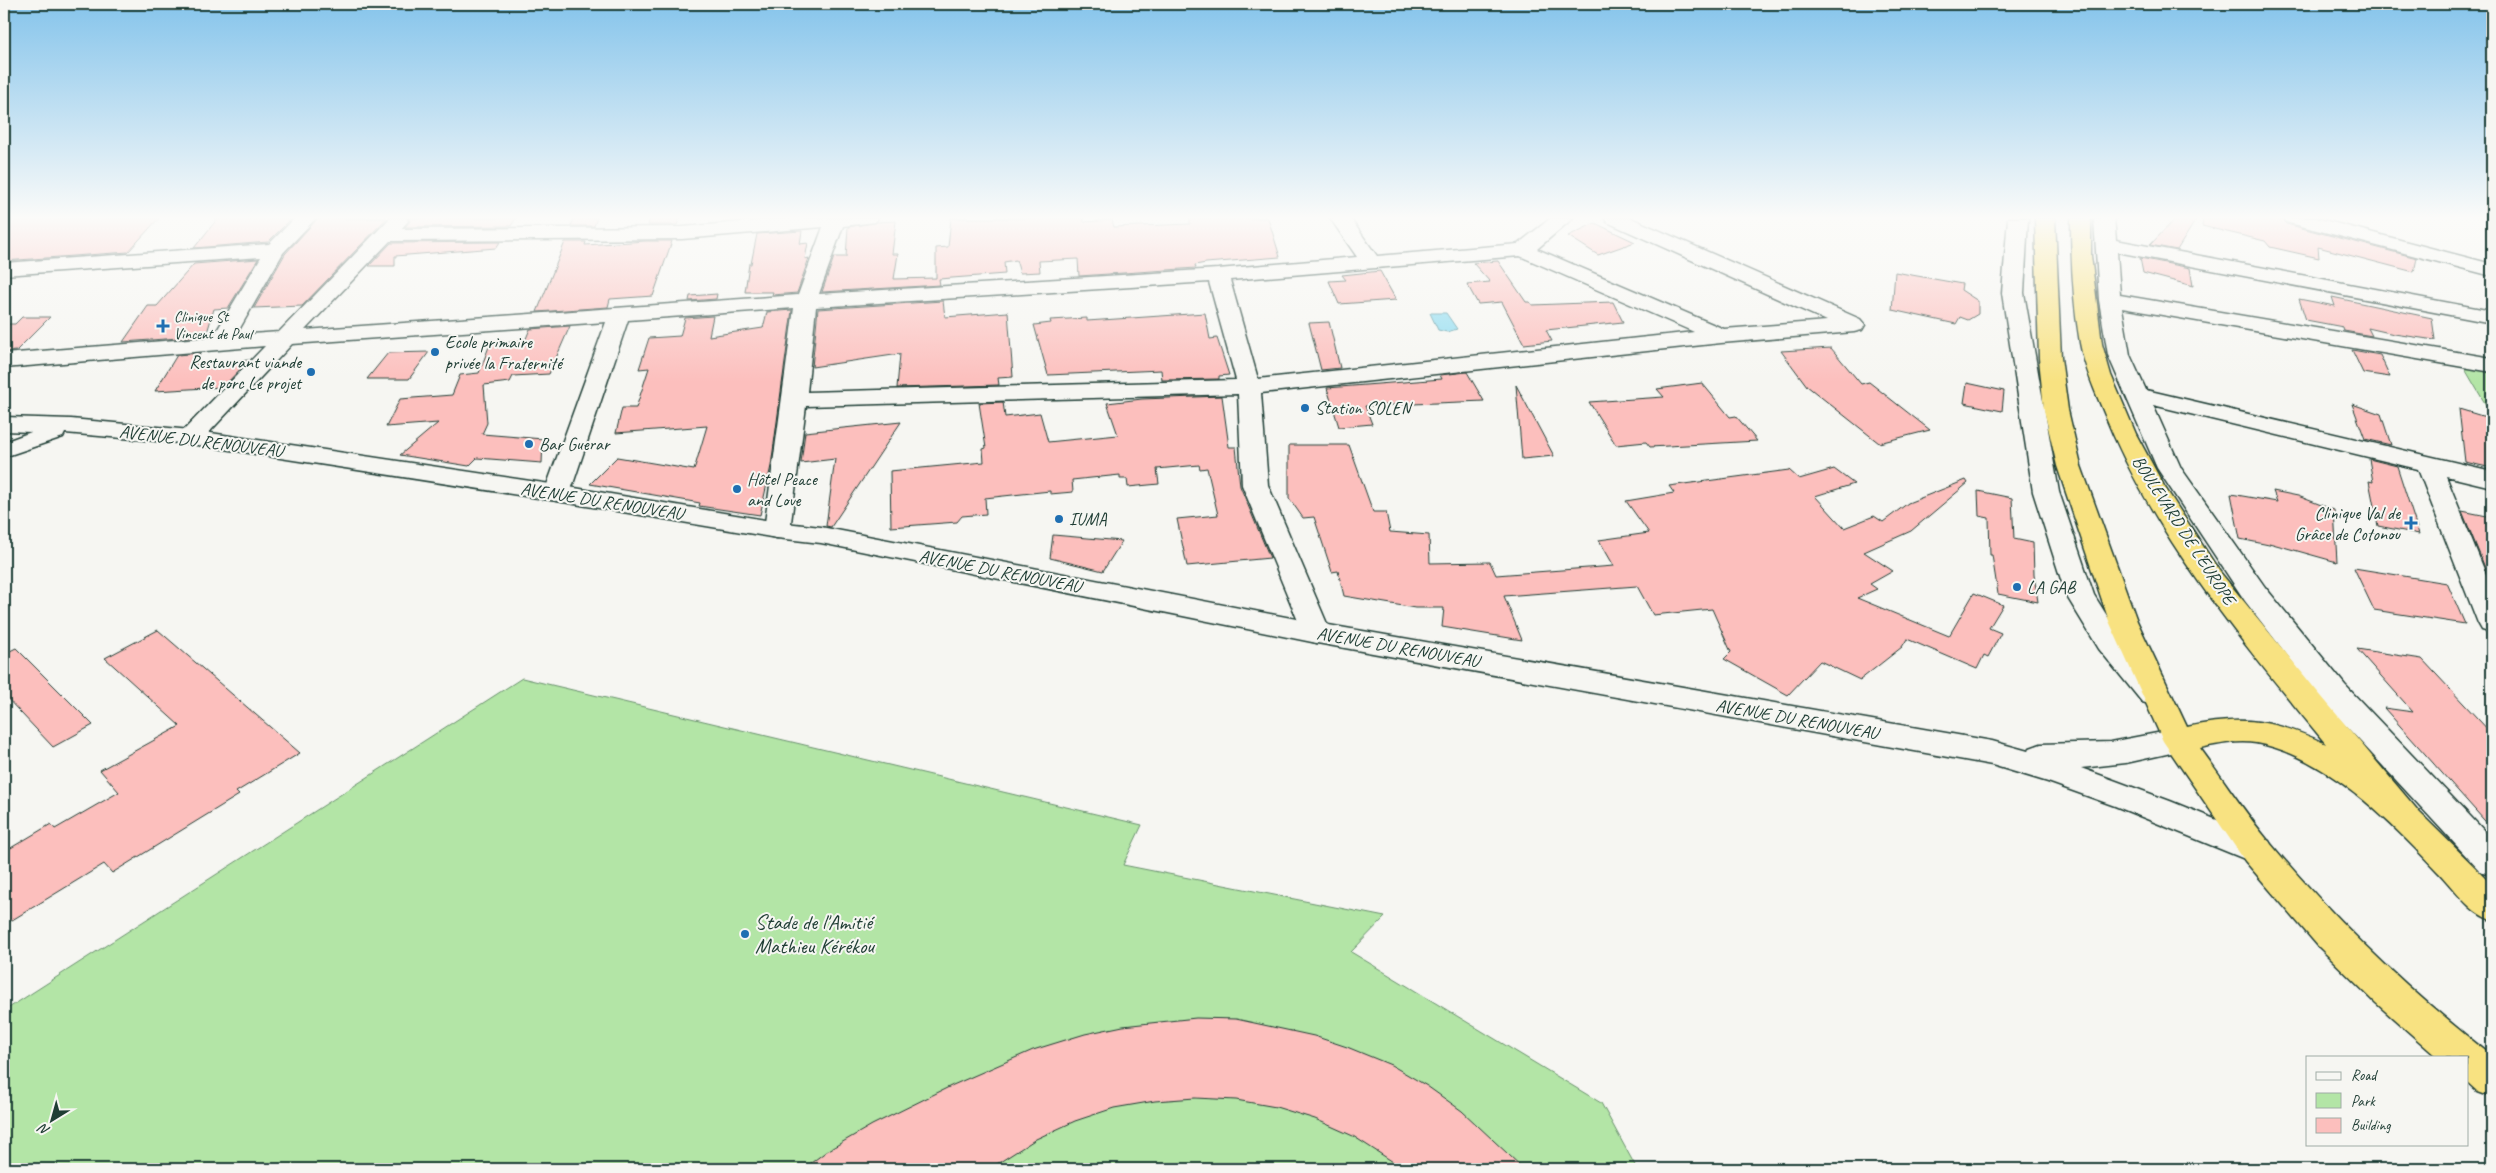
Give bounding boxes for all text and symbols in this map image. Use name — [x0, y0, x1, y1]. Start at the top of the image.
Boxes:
place label: Clinique St Vincent de Paul — [174, 308, 254, 344]
marker: Clinique St Vincent de Paul — [156, 319, 170, 333]
place label: Ecole primaire privée la Fraternité — [445, 331, 565, 374]
marker: Ecole primaire privée la Fraternité — [429, 346, 441, 358]
place label: Restaurant viande de porc Le projet — [189, 351, 303, 394]
marker: Restaurant viande de porc Le projet — [305, 366, 317, 378]
place label: Station SOLEN — [1315, 397, 1414, 419]
marker: Station SOLEN — [1299, 402, 1311, 414]
street label: AVENUE DU RENOUVEAU — [118, 420, 287, 462]
place label: Bar Guerar — [539, 433, 611, 455]
marker: Bar Guerar — [523, 438, 535, 450]
street label: BOULEVARD DE L’EUROPE — [2127, 451, 2242, 611]
place label: Hôtel Peace and Love — [747, 468, 818, 511]
street label: AVENUE DU RENOUVEAU — [519, 477, 688, 525]
marker: Hôtel Peace and Love — [731, 483, 743, 495]
place label: Clinique Val de Grâce de Cotonou — [2295, 502, 2401, 545]
place label: IUMA — [1069, 508, 1108, 530]
marker: IUMA — [1053, 513, 1065, 525]
marker: Clinique Val de Grâce de Cotonou — [2404, 516, 2418, 530]
street label: AVENUE DU RENOUVEAU — [917, 545, 1086, 598]
place label: LA GAB — [2027, 576, 2077, 598]
marker: LA GAB — [2011, 581, 2023, 593]
street label: AVENUE DU RENOUVEAU — [1315, 622, 1484, 673]
street label: AVENUE DU RENOUVEAU — [1714, 694, 1883, 745]
place label: Stade de l'Amitié Mathieu Kérékou — [755, 909, 875, 959]
marker: Stade de l'Amitié Mathieu Kérékou — [739, 928, 751, 940]
legend — [2306, 1056, 2468, 1146]
text: Road — [2351, 1066, 2378, 1085]
text: Park — [2351, 1092, 2376, 1111]
north arrow — [28, 1096, 78, 1146]
text: Building — [2351, 1116, 2391, 1135]
text: N — [34, 1119, 53, 1139]

